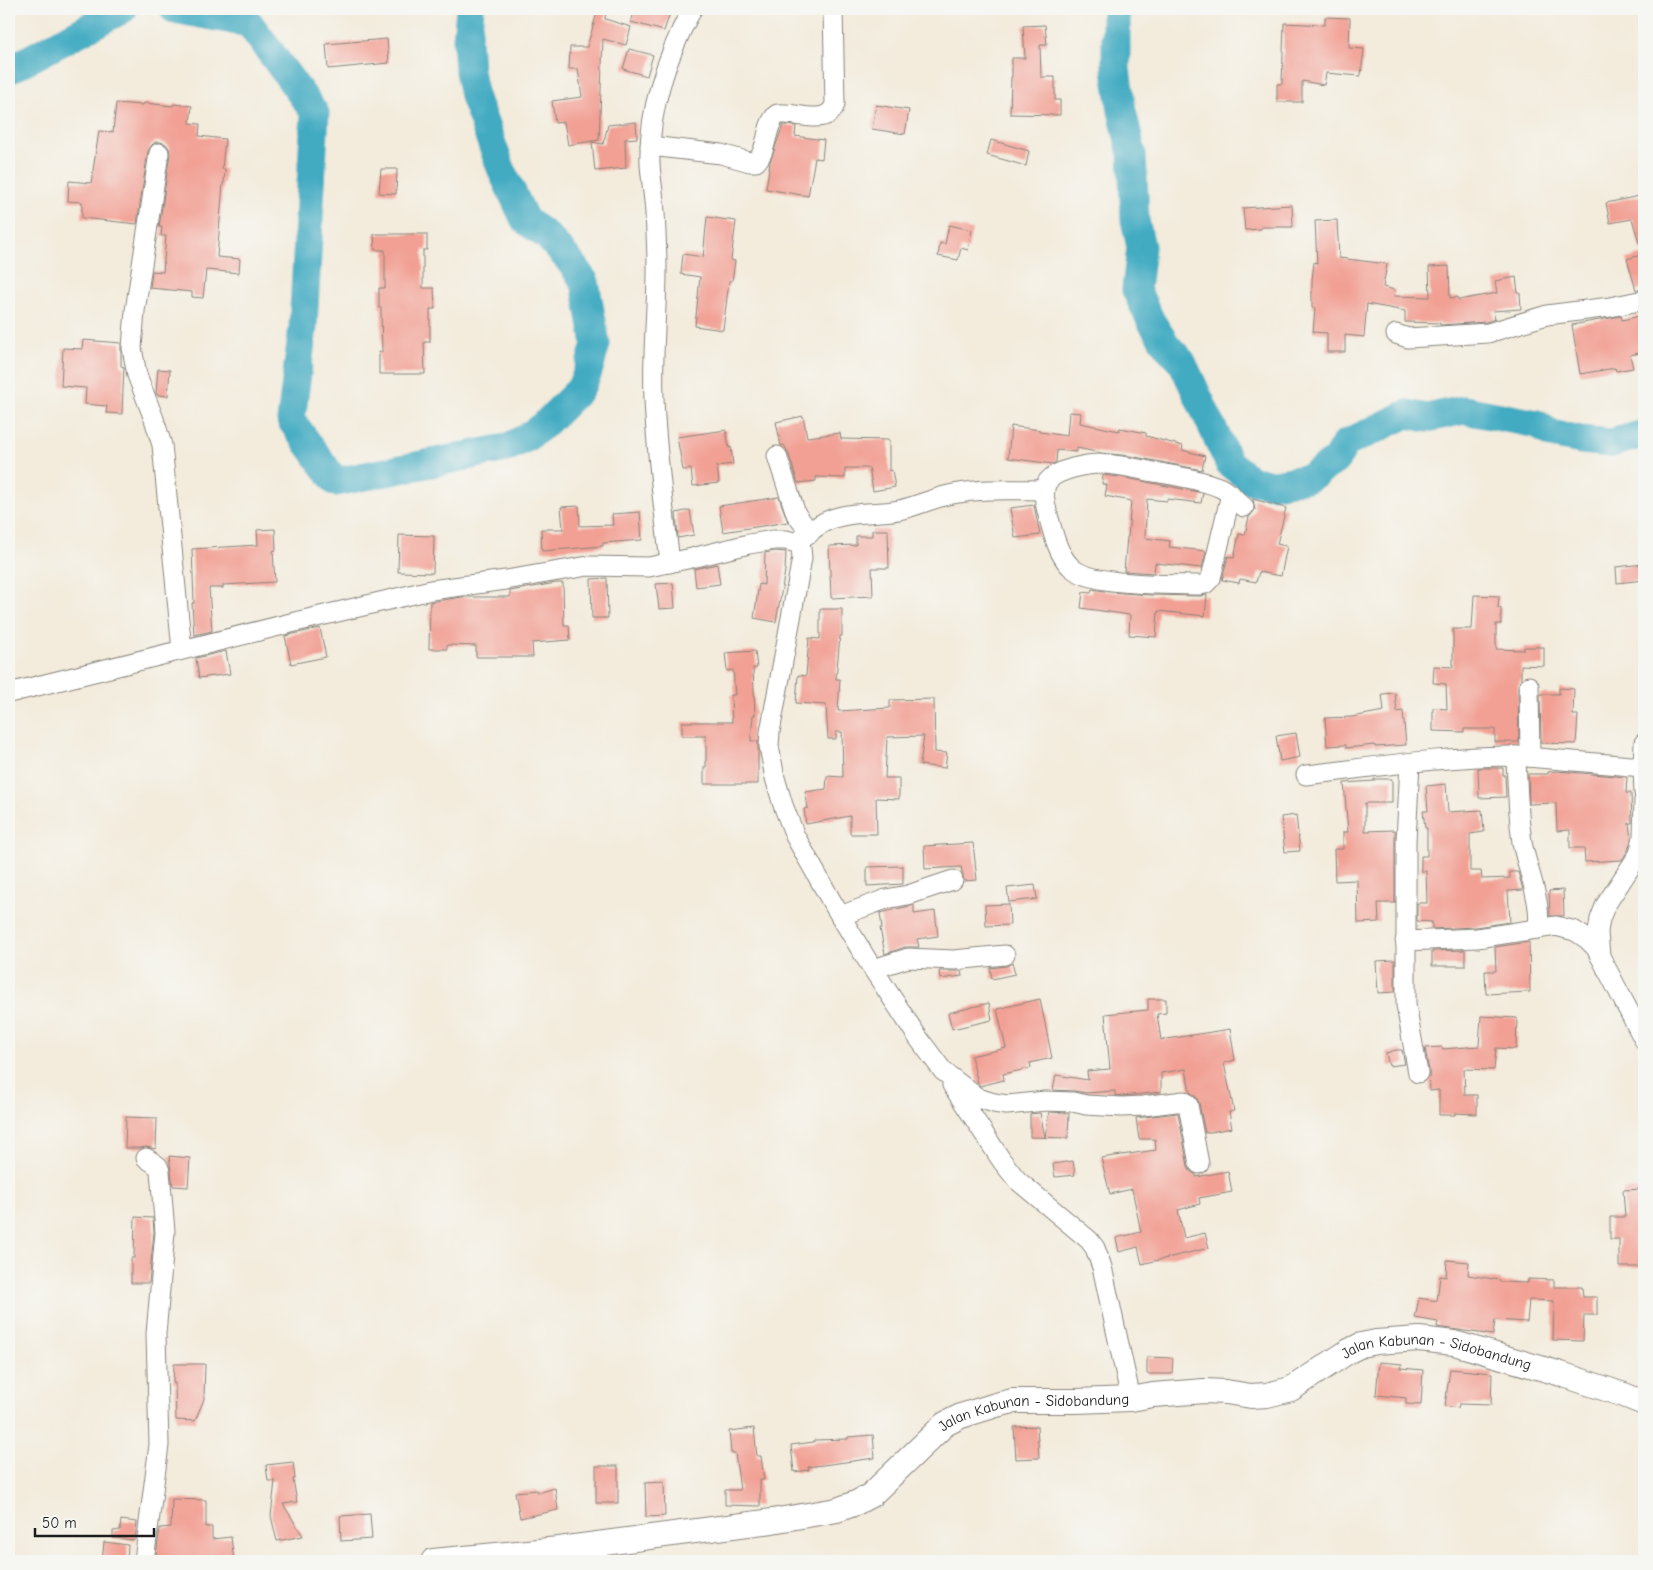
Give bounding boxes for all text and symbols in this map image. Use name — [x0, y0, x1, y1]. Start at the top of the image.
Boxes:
street label: Jalan Kabunan - Sidobandung — [1338, 1330, 1534, 1374]
street label: Jalan Kabunan - Sidobandung — [934, 1390, 1130, 1435]
scale bar — [35, 1505, 154, 1537]
text: 50 m — [42, 1514, 77, 1532]

